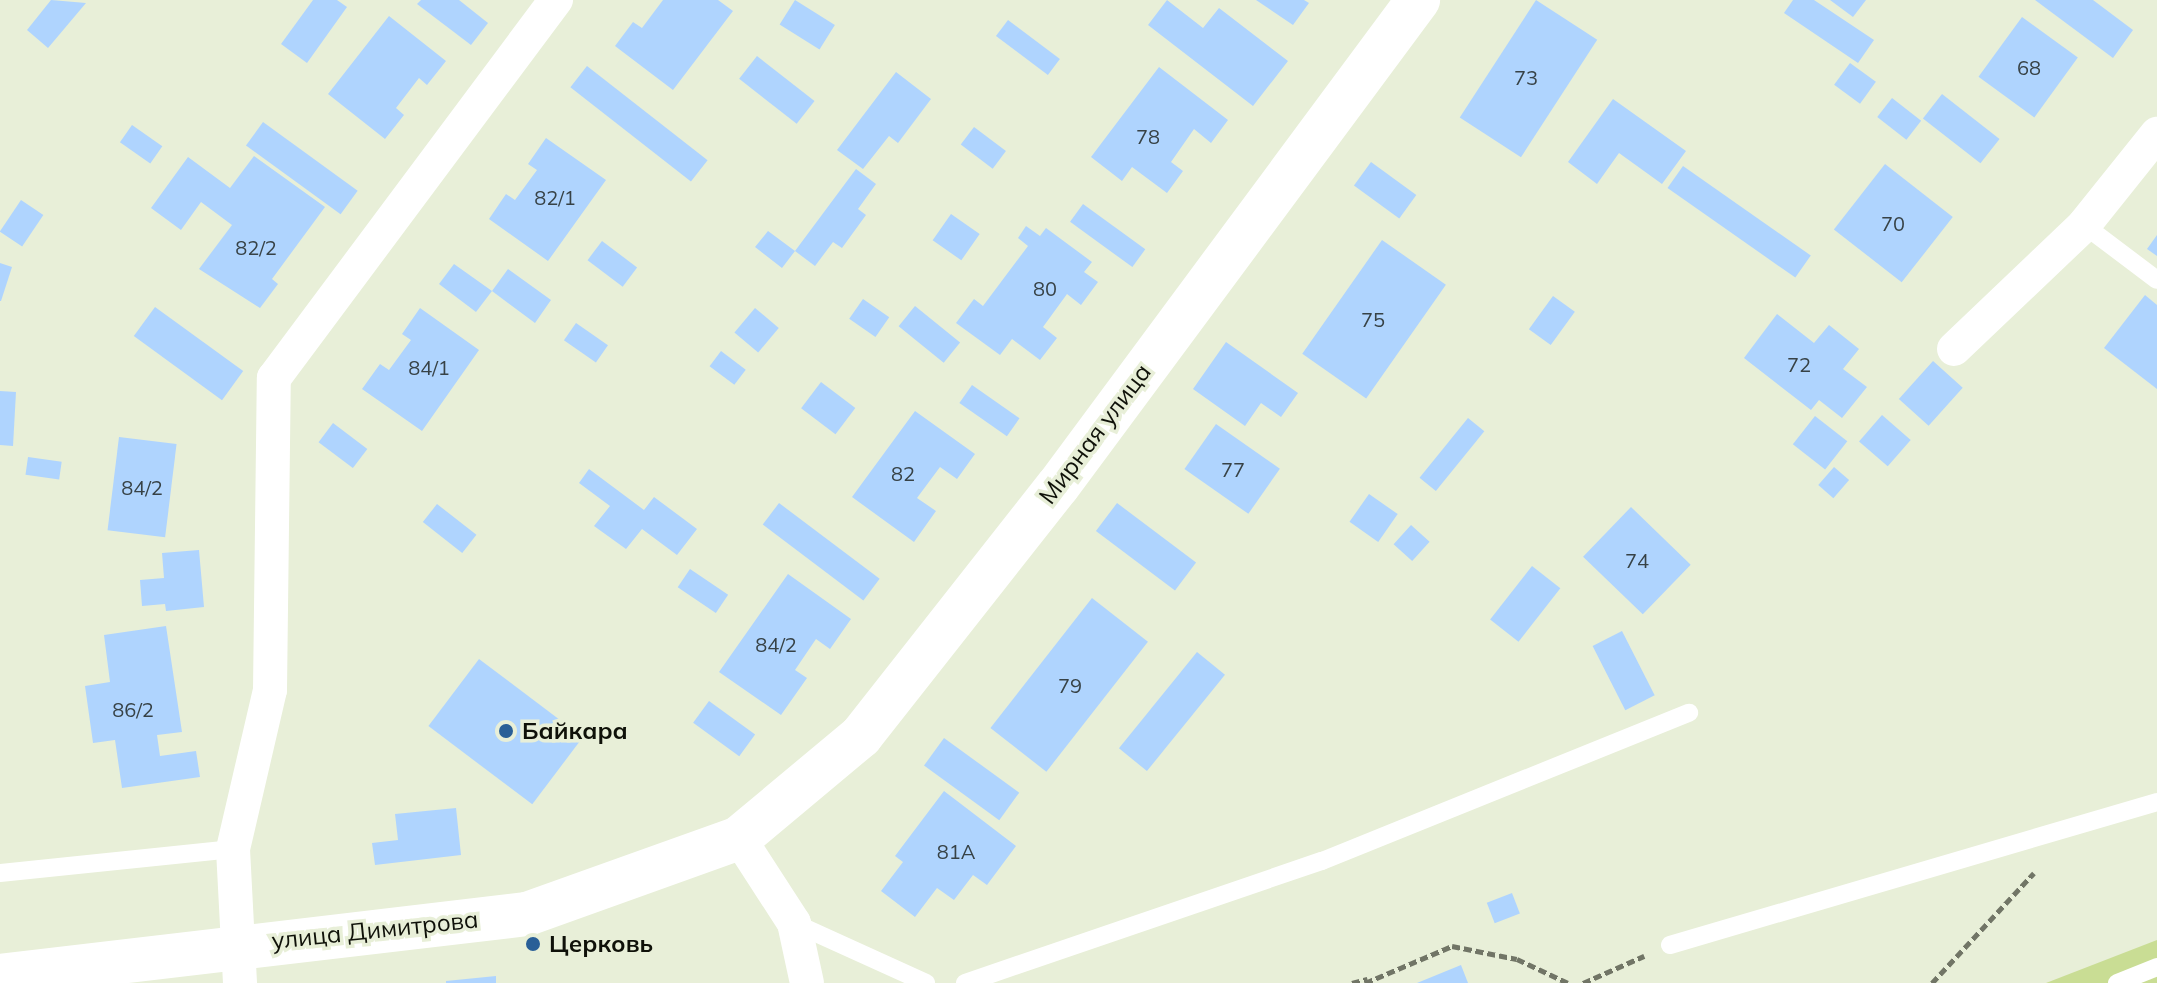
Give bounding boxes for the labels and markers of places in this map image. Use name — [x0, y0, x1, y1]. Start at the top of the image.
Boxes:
place label: Байкара — [522, 717, 628, 745]
marker: Байкара — [497, 722, 515, 740]
place label: Церковь — [549, 930, 653, 958]
marker: Церковь — [524, 935, 542, 953]

